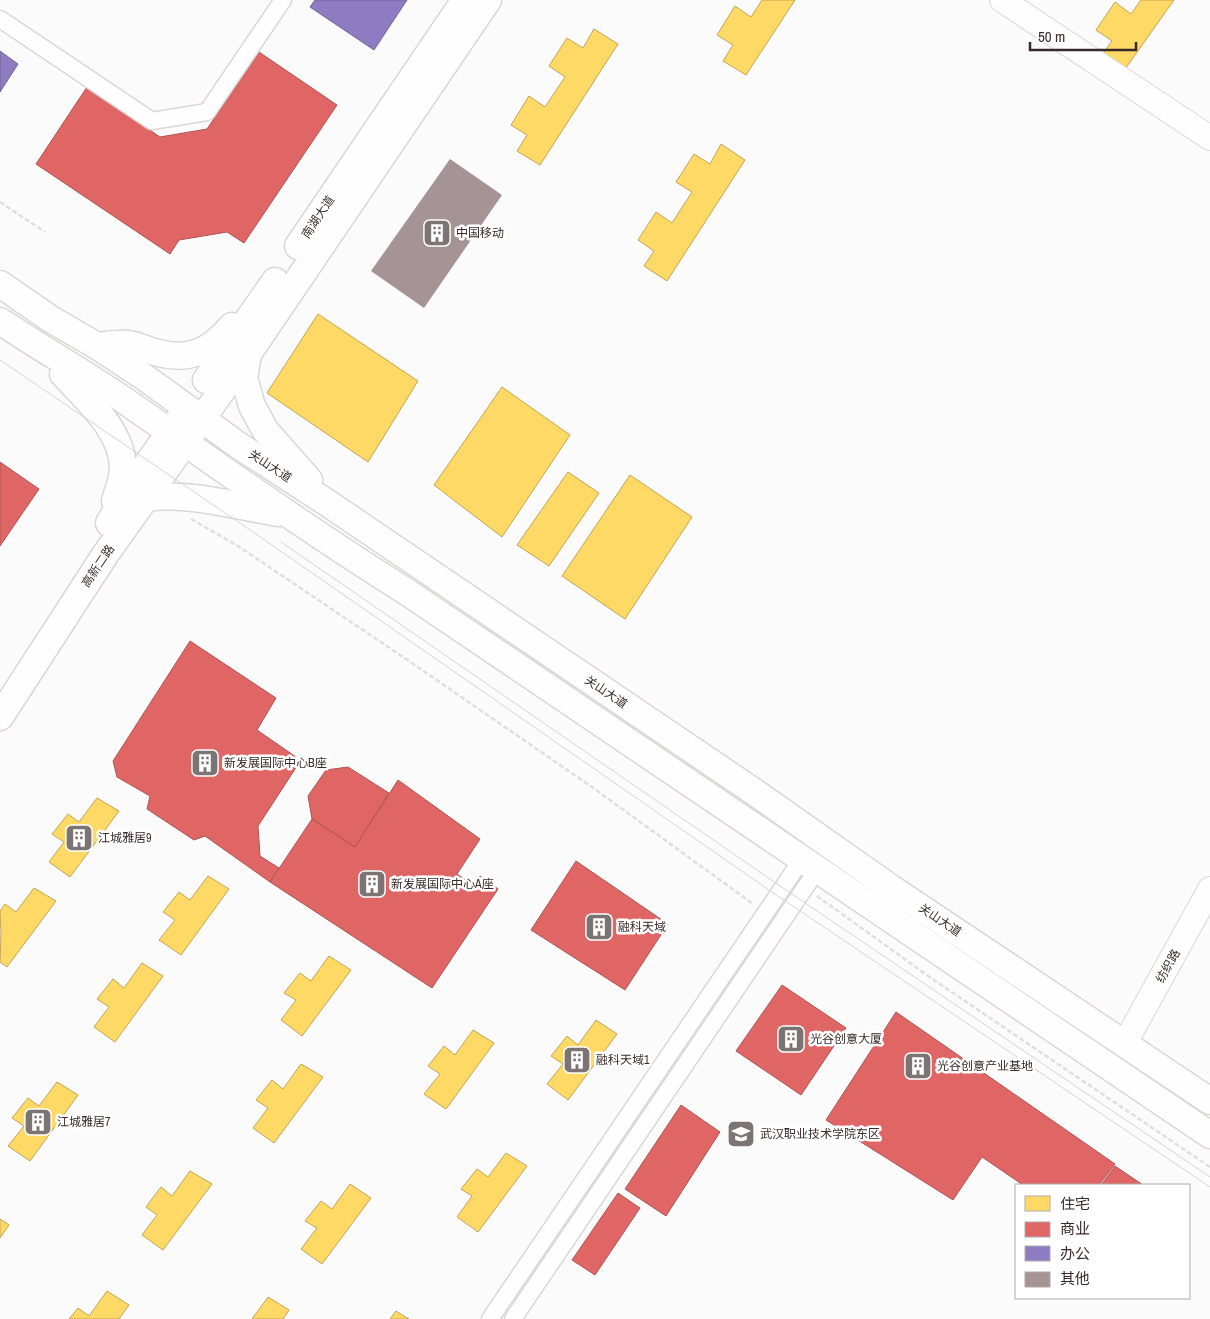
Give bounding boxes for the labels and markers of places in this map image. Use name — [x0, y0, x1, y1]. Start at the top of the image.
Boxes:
building icon: 中国移动 — [422, 218, 452, 248]
place label: 中国移动 — [456, 225, 504, 241]
building icon: 新发展国际中心B座 — [190, 748, 220, 778]
place label: 新发展国际中心B座 — [224, 755, 327, 771]
building icon: 江城雅居9 — [64, 823, 94, 853]
place label: 江城雅居9 — [98, 830, 151, 846]
building icon: 新发展国际中心A座 — [357, 869, 387, 899]
place label: 新发展国际中心A座 — [391, 876, 494, 892]
building icon: 融科天域 — [584, 912, 614, 942]
place label: 融科天域 — [618, 919, 666, 935]
building icon: 光谷创意大厦 — [776, 1024, 806, 1054]
place label: 光谷创意大厦 — [810, 1031, 882, 1047]
building icon: 融科天域1 — [562, 1045, 592, 1075]
building icon: 光谷创意产业基地 — [903, 1051, 933, 1081]
place label: 融科天域1 — [596, 1052, 650, 1068]
place label: 光谷创意产业基地 — [937, 1058, 1033, 1074]
building icon: 江城雅居7 — [23, 1107, 53, 1137]
place label: 江城雅居7 — [57, 1114, 111, 1130]
school or university icon: 武汉职业技术学院东区 — [726, 1119, 756, 1149]
place label: 武汉职业技术学院东区 — [760, 1126, 880, 1142]

